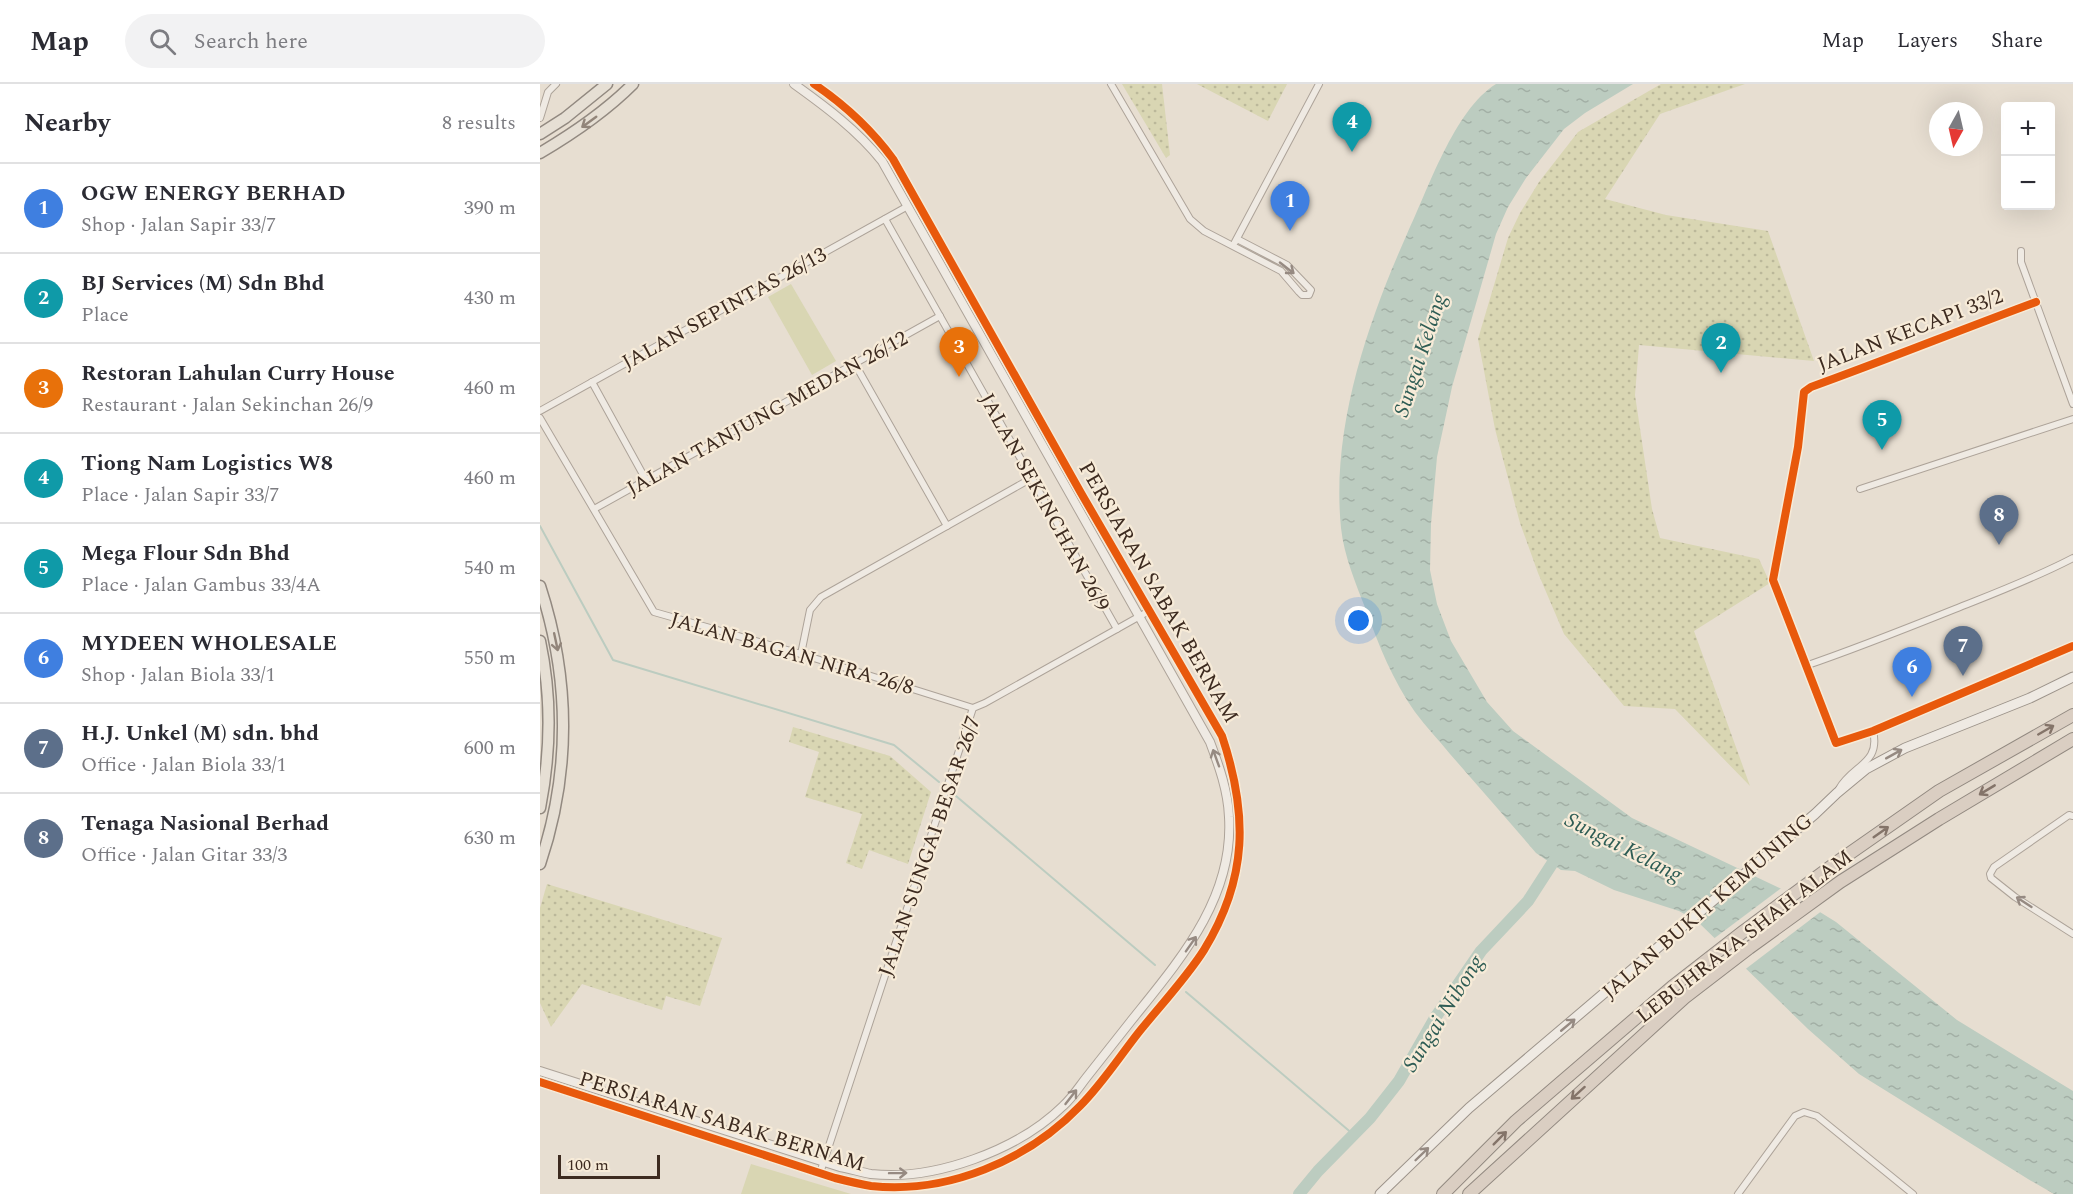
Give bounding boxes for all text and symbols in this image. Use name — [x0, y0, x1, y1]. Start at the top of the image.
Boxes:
search box — [125, 14, 545, 68]
text: Map — [30, 20, 89, 63]
icon: search — [146, 25, 179, 58]
text: Search here — [194, 25, 308, 58]
text: Map — [1822, 25, 1864, 57]
text: Layers — [1897, 25, 1958, 57]
text: Share — [1991, 25, 2043, 57]
north arrow — [1929, 102, 1983, 156]
map controls — [2001, 102, 2055, 210]
button: + — [2001, 102, 2055, 156]
text: Nearby — [24, 103, 110, 143]
pin: 4 — [1332, 103, 1372, 152]
text: 8 results — [442, 108, 516, 138]
one-way arrow — [582, 116, 598, 128]
button: − — [2001, 156, 2055, 210]
text: OGW ENERGY BERHAD — [81, 177, 345, 210]
pin: 1 — [1270, 182, 1310, 231]
text: 1 — [38, 193, 49, 223]
text: 390 m — [464, 193, 516, 223]
text: Shop · Jalan Sapir 33/7 — [81, 210, 276, 240]
street label: JALAN SEPINTAS 26/13 — [616, 239, 833, 379]
one-way arrow — [1279, 261, 1295, 274]
text: BJ Services (M) Sdn Bhd — [81, 267, 325, 300]
street label: JALAN KECAPI 33/2 — [1813, 281, 2008, 381]
text: 2 — [38, 283, 49, 313]
text: 430 m — [464, 283, 516, 313]
water label: Sungai Kelang — [1385, 289, 1456, 421]
text: Place — [81, 300, 129, 330]
street label: JALAN TANJUNG MEDAN 26/12 — [621, 323, 914, 505]
pin: 2 — [1702, 324, 1740, 373]
pin: 3 — [940, 328, 978, 377]
text: Restoran Lahulan Curry House — [81, 357, 395, 390]
text: 3 — [38, 373, 49, 403]
text: 460 m — [464, 373, 516, 403]
street label: JALAN SEKINCHAN 26/9 — [971, 387, 1118, 618]
text: Restaurant · Jalan Sekinchan 26/9 — [81, 390, 373, 420]
pin: 5 — [1862, 400, 1902, 450]
text: Tiong Nam Logistics W8 — [81, 447, 333, 480]
street label: PERSIARAN SABAK BERNAM — [1070, 456, 1246, 729]
text: 4 — [38, 463, 49, 493]
text: 460 m — [464, 463, 516, 493]
text: Place · Jalan Sapir 33/7 — [81, 480, 279, 510]
pin: 8 — [1980, 496, 2018, 545]
text: Mega Flour Sdn Bhd — [81, 537, 290, 570]
text: 5 — [38, 553, 49, 583]
text: 540 m — [464, 553, 516, 583]
text: Place · Jalan Gambus 33/4A — [81, 570, 321, 600]
street label: JALAN BAGAN NIRA 26/8 — [666, 604, 917, 704]
your location — [1344, 606, 1373, 635]
pin: 7 — [1944, 626, 1982, 676]
text: MYDEEN WHOLESALE — [81, 627, 337, 660]
one-way arrow — [550, 632, 562, 651]
text: 6 — [38, 643, 49, 673]
text: 550 m — [464, 643, 516, 673]
pin: 6 — [1892, 648, 1932, 697]
text: Shop · Jalan Biola 33/1 — [81, 660, 275, 690]
street label: JALAN SUNGAI BESAR 26/7 — [870, 712, 990, 981]
text: H.J. Unkel (M) sdn. bhd — [81, 717, 319, 750]
one-way arrow — [2038, 723, 2055, 735]
text: 7 — [38, 733, 49, 763]
text: 600 m — [464, 733, 516, 763]
one-way arrow — [1885, 748, 1902, 760]
one-way arrow — [1210, 749, 1221, 768]
text: Office · Jalan Biola 33/1 — [81, 750, 287, 780]
one-way arrow — [1979, 785, 1996, 797]
water label: Sungai Kelang — [1559, 804, 1689, 892]
street label: JALAN BUKIT KEMUNING — [1595, 806, 1820, 1008]
text: Tenaga Nasional Berhad — [81, 807, 329, 840]
text: 8 — [38, 823, 49, 853]
text: 630 m — [464, 823, 516, 853]
one-way arrow — [1872, 826, 1888, 838]
text: Office · Jalan Gitar 33/3 — [81, 840, 287, 870]
street label: LEBUHRAYA SHAH ALAM — [1629, 842, 1860, 1032]
one-way arrow — [2016, 896, 2033, 908]
one-way arrow — [1185, 936, 1197, 952]
water label: Sungai Nibong — [1394, 948, 1493, 1079]
one-way arrow — [1560, 1018, 1575, 1032]
street label: PERSIARAN SABAK BERNAM — [575, 1063, 869, 1181]
one-way arrow — [1571, 1086, 1586, 1100]
one-way arrow — [1064, 1089, 1077, 1105]
one-way arrow — [1492, 1130, 1507, 1145]
one-way arrow — [1414, 1147, 1429, 1161]
scale bar — [558, 1152, 660, 1180]
text: 100 m — [567, 1153, 609, 1177]
one-way arrow — [887, 1168, 907, 1179]

